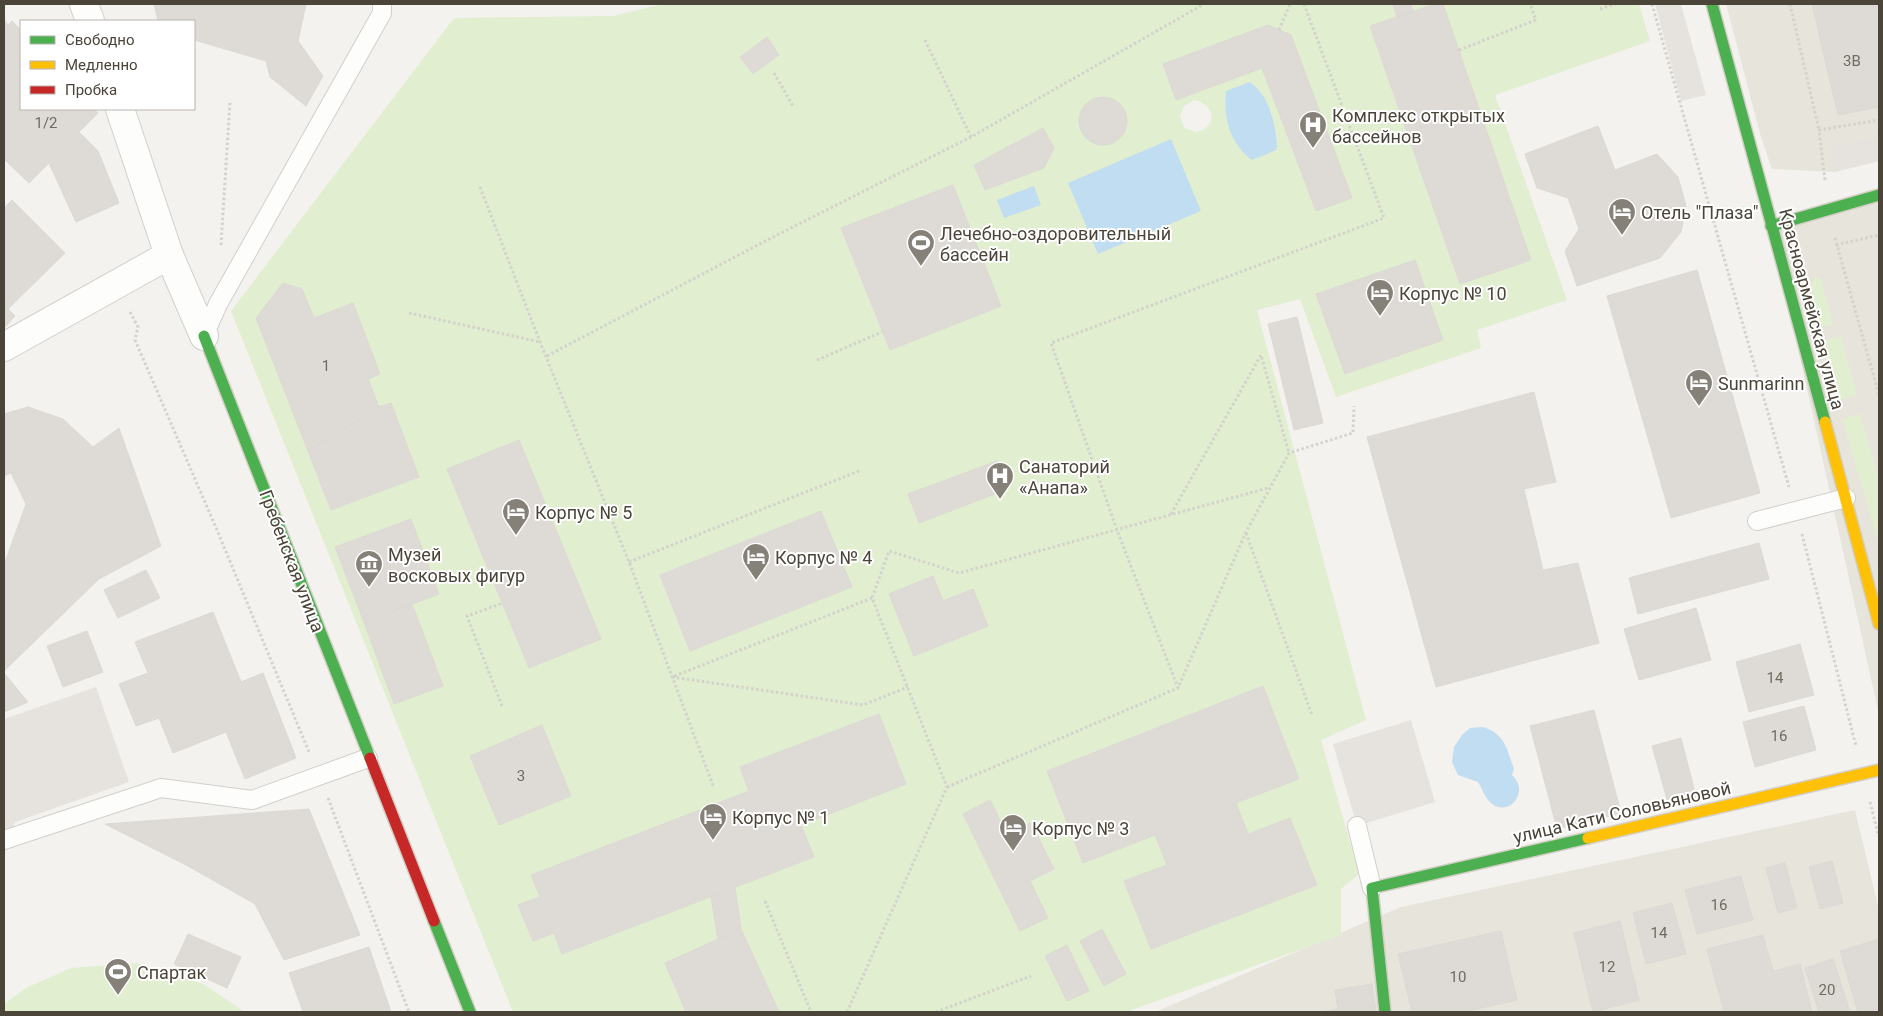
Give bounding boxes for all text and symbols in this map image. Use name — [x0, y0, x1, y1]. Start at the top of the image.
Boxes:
legend — [20, 20, 195, 110]
text: Свободно — [65, 31, 134, 49]
house number: 3В — [1843, 52, 1861, 70]
text: Медленно — [65, 56, 138, 74]
text: Пробка — [65, 81, 117, 99]
place label: Комплекс открытых бассейнов — [1332, 105, 1505, 147]
hospital icon: Комплекс открытых бассейнов — [1298, 110, 1328, 149]
house number: 1/2 — [34, 114, 58, 132]
hotel icon: Отель "Плаза" — [1607, 197, 1637, 236]
place label: Отель "Плаза" — [1641, 202, 1758, 223]
street label: Красноармейская улица — [1775, 206, 1849, 412]
place label: Лечебно-оздоровительный бассейн — [940, 223, 1171, 265]
sports icon: Лечебно-оздоровительный бассейн — [906, 228, 936, 267]
hotel icon: Корпус № 10 — [1365, 278, 1395, 317]
place label: Корпус № 10 — [1399, 283, 1507, 304]
house number: 1 — [322, 357, 330, 375]
hotel icon: Sunmarinn — [1684, 368, 1714, 407]
place label: Sunmarinn — [1718, 373, 1804, 394]
place label: Санаторий «Анапа» — [1019, 456, 1110, 498]
hospital icon: Санаторий «Анапа» — [985, 461, 1015, 500]
street label: Гребенская улица — [255, 487, 329, 635]
hotel icon: Корпус № 5 — [501, 497, 531, 536]
place label: Корпус № 5 — [535, 502, 632, 523]
hotel icon: Корпус № 4 — [741, 542, 771, 581]
place label: Музей восковых фигур — [388, 544, 525, 586]
place label: Корпус № 4 — [775, 547, 872, 568]
museum icon: Музей восковых фигур — [354, 549, 384, 588]
house number: 14 — [1767, 669, 1784, 687]
house number: 16 — [1771, 727, 1787, 745]
house number: 3 — [517, 767, 525, 785]
street label: улица Кати Соловьяновой — [1511, 777, 1733, 847]
hotel icon: Корпус № 1 — [698, 802, 728, 841]
place label: Корпус № 1 — [732, 807, 829, 828]
hotel icon: Корпус № 3 — [998, 813, 1028, 852]
place label: Корпус № 3 — [1032, 818, 1129, 839]
house number: 16 — [1711, 896, 1727, 914]
house number: 14 — [1651, 924, 1668, 942]
sports icon: Спартак — [103, 957, 133, 996]
house number: 12 — [1599, 958, 1615, 976]
place label: Спартак — [137, 962, 207, 983]
house number: 10 — [1450, 968, 1466, 986]
house number: 20 — [1819, 981, 1835, 999]

